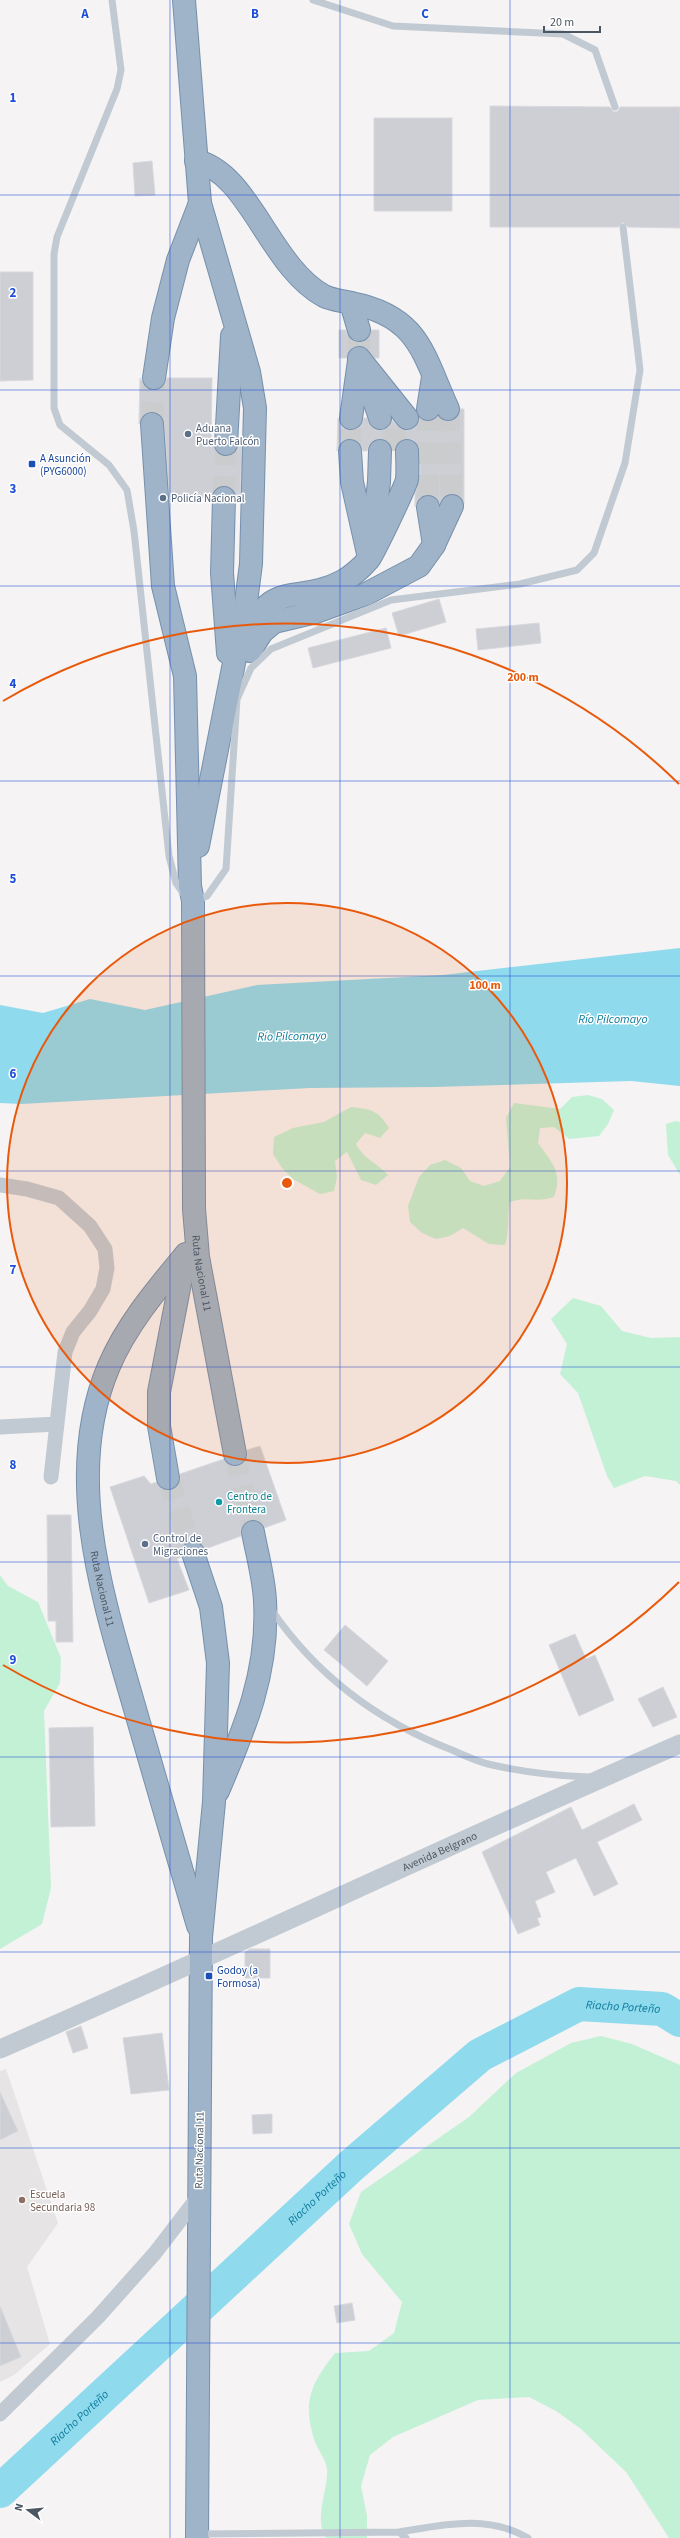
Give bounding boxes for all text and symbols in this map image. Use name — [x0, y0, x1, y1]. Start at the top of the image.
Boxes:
text: A — [80, 5, 89, 23]
text: B — [251, 5, 259, 23]
text: C — [421, 5, 429, 23]
scale bar — [544, 8, 600, 34]
text: 20 m — [550, 14, 574, 31]
text: 1 — [10, 89, 17, 107]
text: 2 — [10, 284, 17, 302]
place label: Aduana Puerto Falcón — [196, 421, 259, 449]
marker: Aduana Puerto Falcón — [183, 429, 193, 439]
place label: A Asunción (PYG6000) — [40, 451, 91, 479]
marker: A Asunción (PYG6000) — [27, 459, 37, 469]
text: 3 — [10, 480, 17, 498]
place label: Policía Nacional — [171, 491, 245, 506]
marker: Policía Nacional — [158, 493, 168, 503]
text: 200 m — [507, 669, 539, 686]
text: 4 — [10, 675, 17, 693]
text: 5 — [10, 870, 17, 888]
text: 100 m — [469, 977, 501, 994]
water label: Río Pilcomayo — [578, 1011, 648, 1028]
water label: Río Pilcomayo — [257, 1027, 327, 1046]
text: 6 — [10, 1065, 17, 1083]
centre of rings — [280, 1176, 294, 1190]
street label: Ruta Nacional 11 — [188, 1234, 215, 1313]
text: 7 — [10, 1261, 17, 1279]
text: 8 — [10, 1456, 17, 1474]
place label: Centro de Frontera — [227, 1489, 272, 1517]
marker: Centro de Frontera — [214, 1497, 224, 1507]
place label: Control de Migraciones — [153, 1531, 209, 1559]
marker: Control de Migraciones — [140, 1539, 150, 1549]
street label: Ruta Nacional 11 — [87, 1550, 118, 1628]
text: 9 — [10, 1651, 17, 1669]
street label: Avenida Belgrano — [400, 1828, 480, 1875]
place label: Godoy (a Formosa) — [217, 1963, 261, 1991]
marker: Godoy (a Formosa) — [204, 1971, 214, 1981]
water label: Riacho Porteño — [585, 1996, 661, 2018]
street label: Ruta Nacional 11 — [191, 2111, 208, 2189]
water label: Riacho Porteño — [284, 2166, 350, 2229]
place label: Escuela Secundaria 98 — [30, 2187, 96, 2215]
marker: Escuela Secundaria 98 — [17, 2195, 27, 2205]
water label: Riacho Porteño — [46, 2386, 113, 2450]
north arrow — [8, 2490, 48, 2530]
text: N — [11, 2502, 27, 2513]

